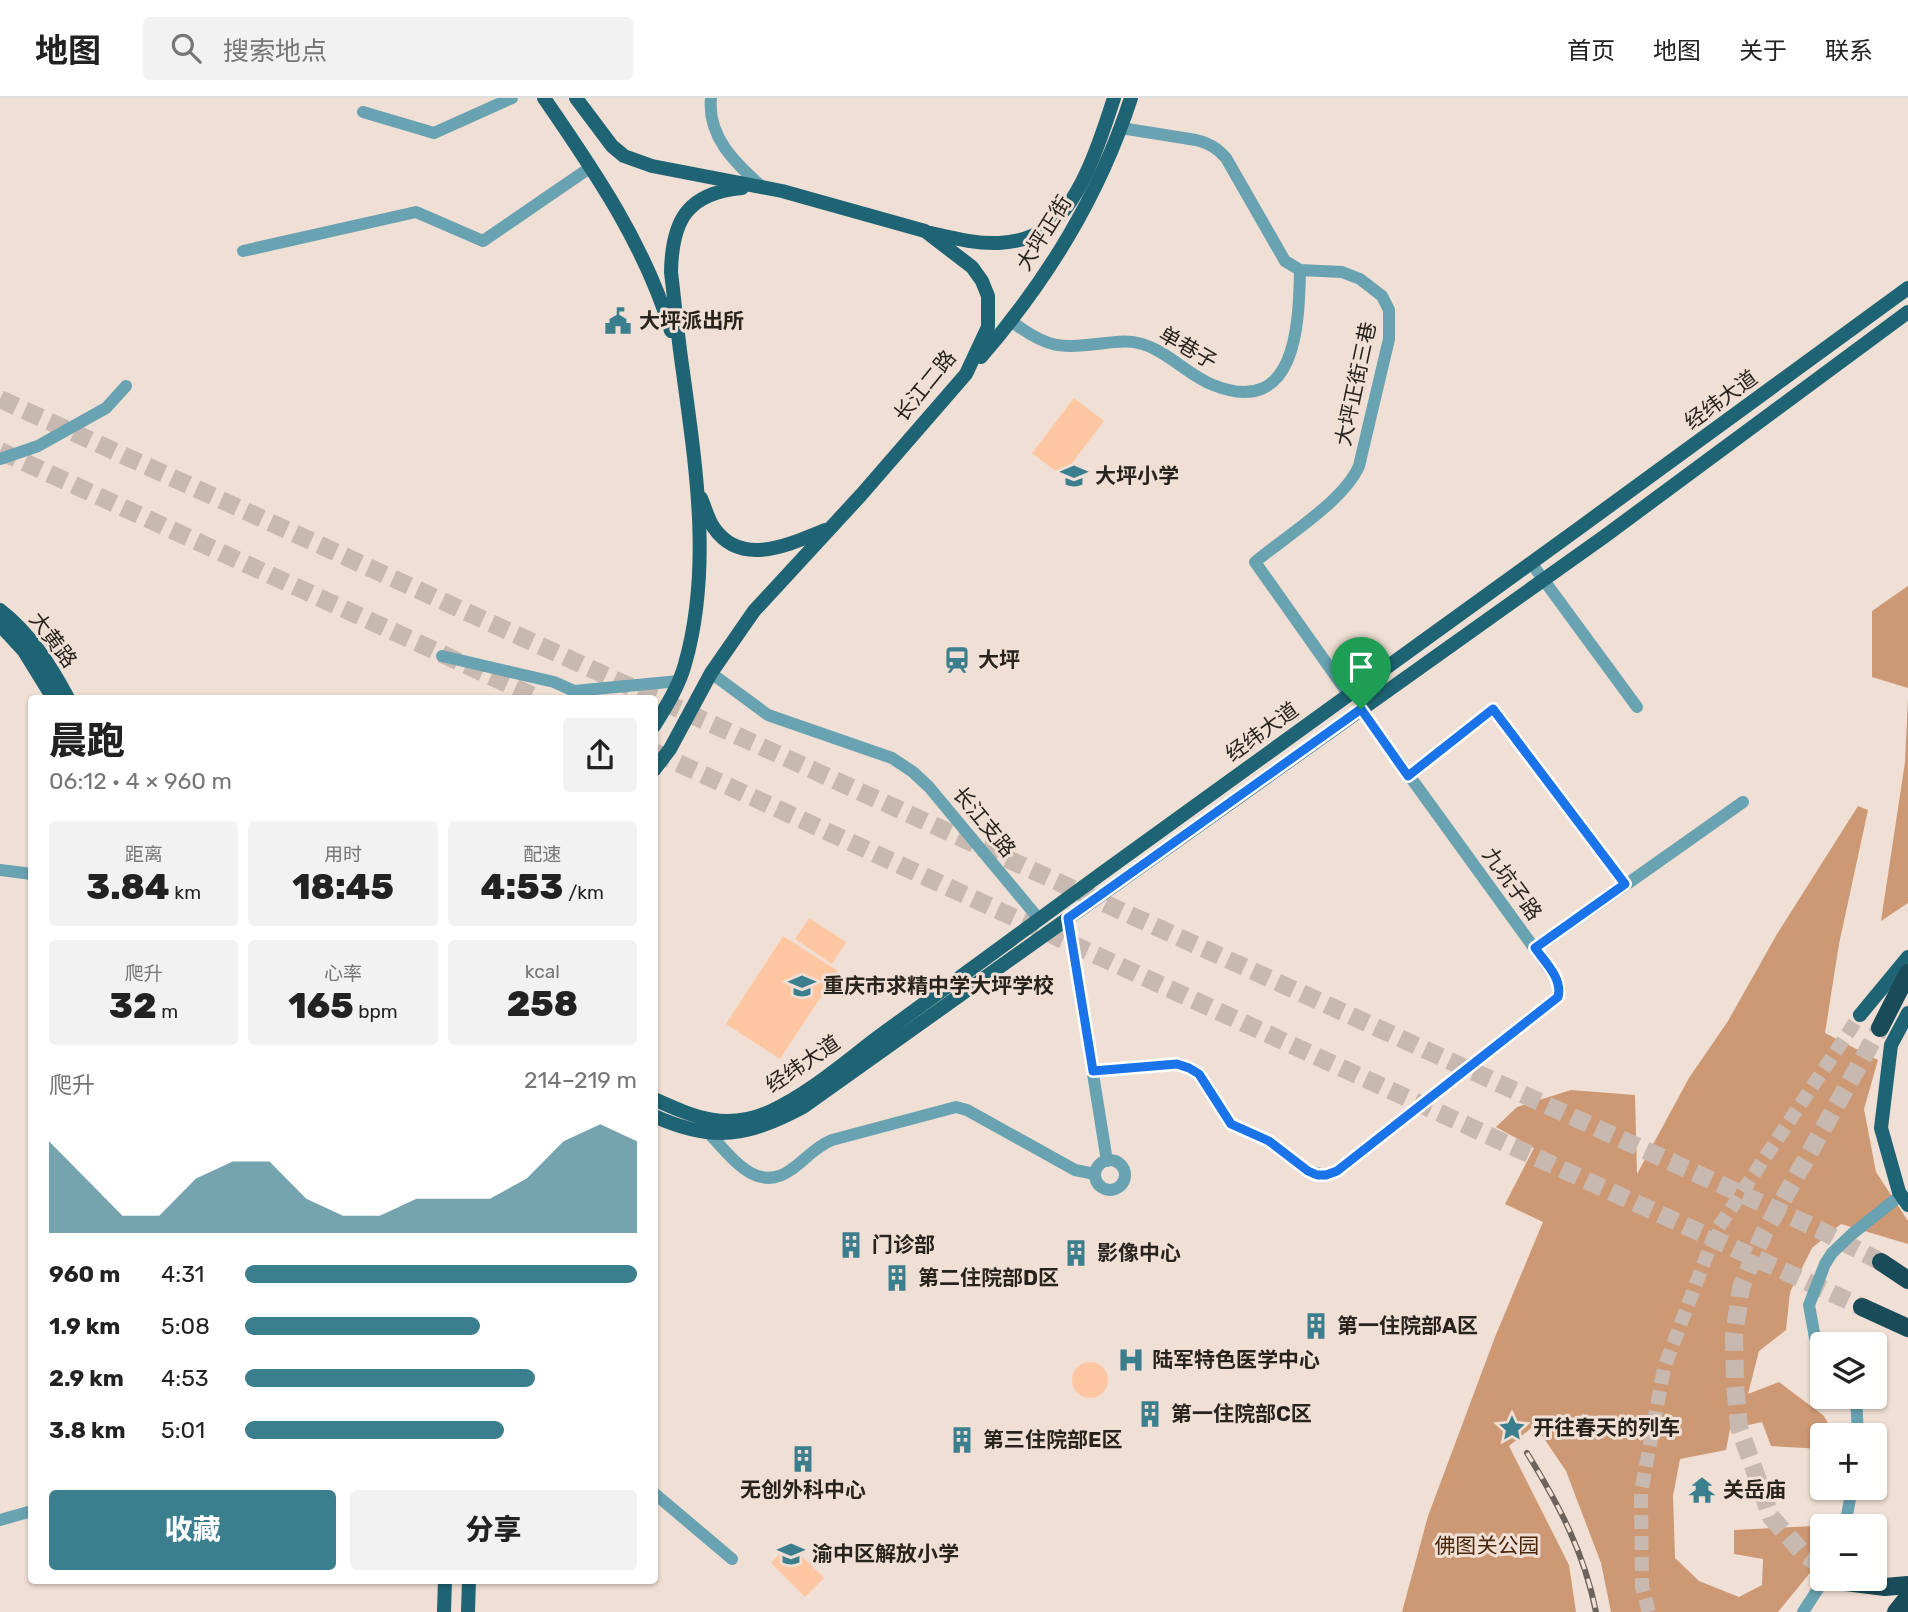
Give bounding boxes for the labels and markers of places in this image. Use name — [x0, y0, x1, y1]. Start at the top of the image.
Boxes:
public building icon: 大坪派出所 — [603, 306, 633, 336]
place label: 大坪派出所 — [639, 308, 744, 333]
school or university icon: 大坪小学 — [1059, 461, 1089, 491]
place label: 大坪小学 — [1095, 463, 1179, 488]
pin — [1331, 637, 1391, 709]
station icon: 大坪 — [942, 645, 972, 675]
place label: 大坪 — [978, 647, 1020, 672]
school or university icon: 重庆市求精中学大坪学校 — [787, 971, 817, 1001]
place label: 重庆市求精中学大坪学校 — [823, 973, 1054, 998]
building icon: 门诊部 — [836, 1230, 866, 1260]
place label: 门诊部 — [872, 1232, 935, 1257]
building icon: 影像中心 — [1061, 1238, 1091, 1268]
place label: 影像中心 — [1097, 1240, 1181, 1265]
building icon: 第二住院部D区 — [882, 1263, 912, 1293]
place label: 第二住院部D区 — [918, 1265, 1059, 1290]
building icon: 第一住院部A区 — [1301, 1311, 1331, 1341]
place label: 第一住院部A区 — [1337, 1313, 1478, 1338]
hospital icon: 陆军特色医学中心 — [1116, 1345, 1146, 1375]
place label: 陆军特色医学中心 — [1152, 1347, 1320, 1372]
building icon: 第一住院部C区 — [1135, 1399, 1165, 1429]
place label: 第一住院部C区 — [1171, 1401, 1312, 1426]
place icon: 开往春天的列车 — [1497, 1413, 1527, 1443]
place label: 开往春天的列车 — [1533, 1415, 1680, 1440]
building icon: 第三住院部E区 — [947, 1425, 977, 1455]
place label: 第三住院部E区 — [983, 1427, 1122, 1452]
building icon: 无创外科中心 — [788, 1444, 818, 1474]
temple icon: 关岳庙 — [1687, 1475, 1717, 1505]
place label: 无创外科中心 — [740, 1477, 866, 1502]
place label: 关岳庙 — [1723, 1477, 1786, 1502]
school or university icon: 渝中区解放小学 — [776, 1539, 806, 1569]
place label: 渝中区解放小学 — [812, 1541, 959, 1566]

